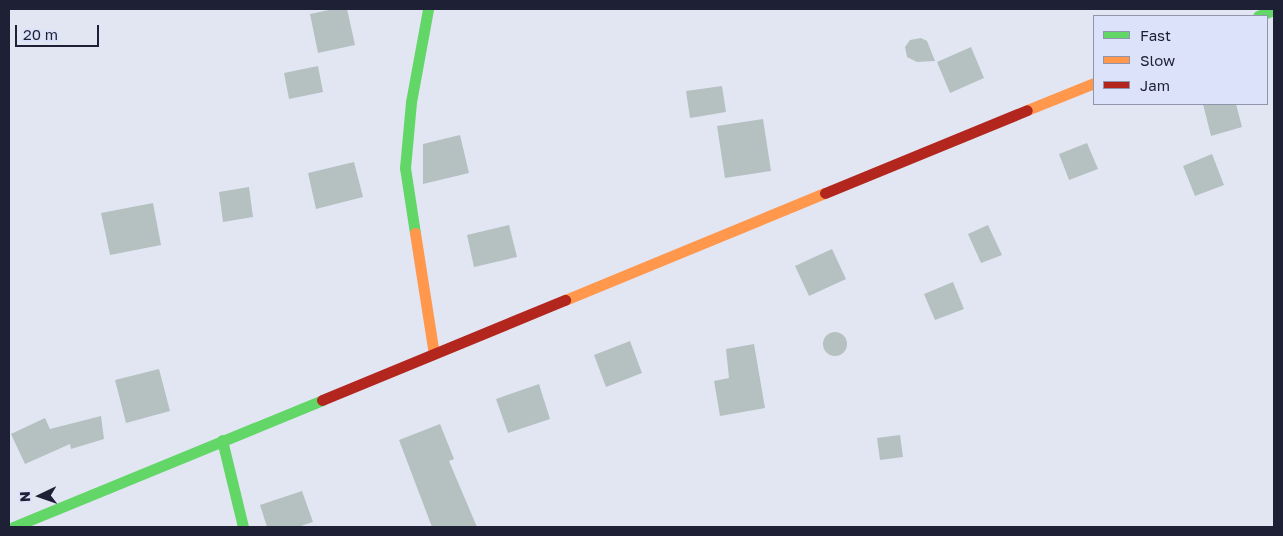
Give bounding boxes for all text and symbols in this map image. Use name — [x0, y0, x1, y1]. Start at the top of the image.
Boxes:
scale bar — [18, 15, 101, 47]
legend — [1093, 15, 1268, 105]
text: 20 m — [23, 25, 58, 43]
text: Fast — [1140, 26, 1171, 44]
text: Slow — [1140, 51, 1175, 69]
text: Jam — [1140, 76, 1170, 94]
north arrow — [15, 471, 65, 521]
text: N — [16, 491, 33, 503]

